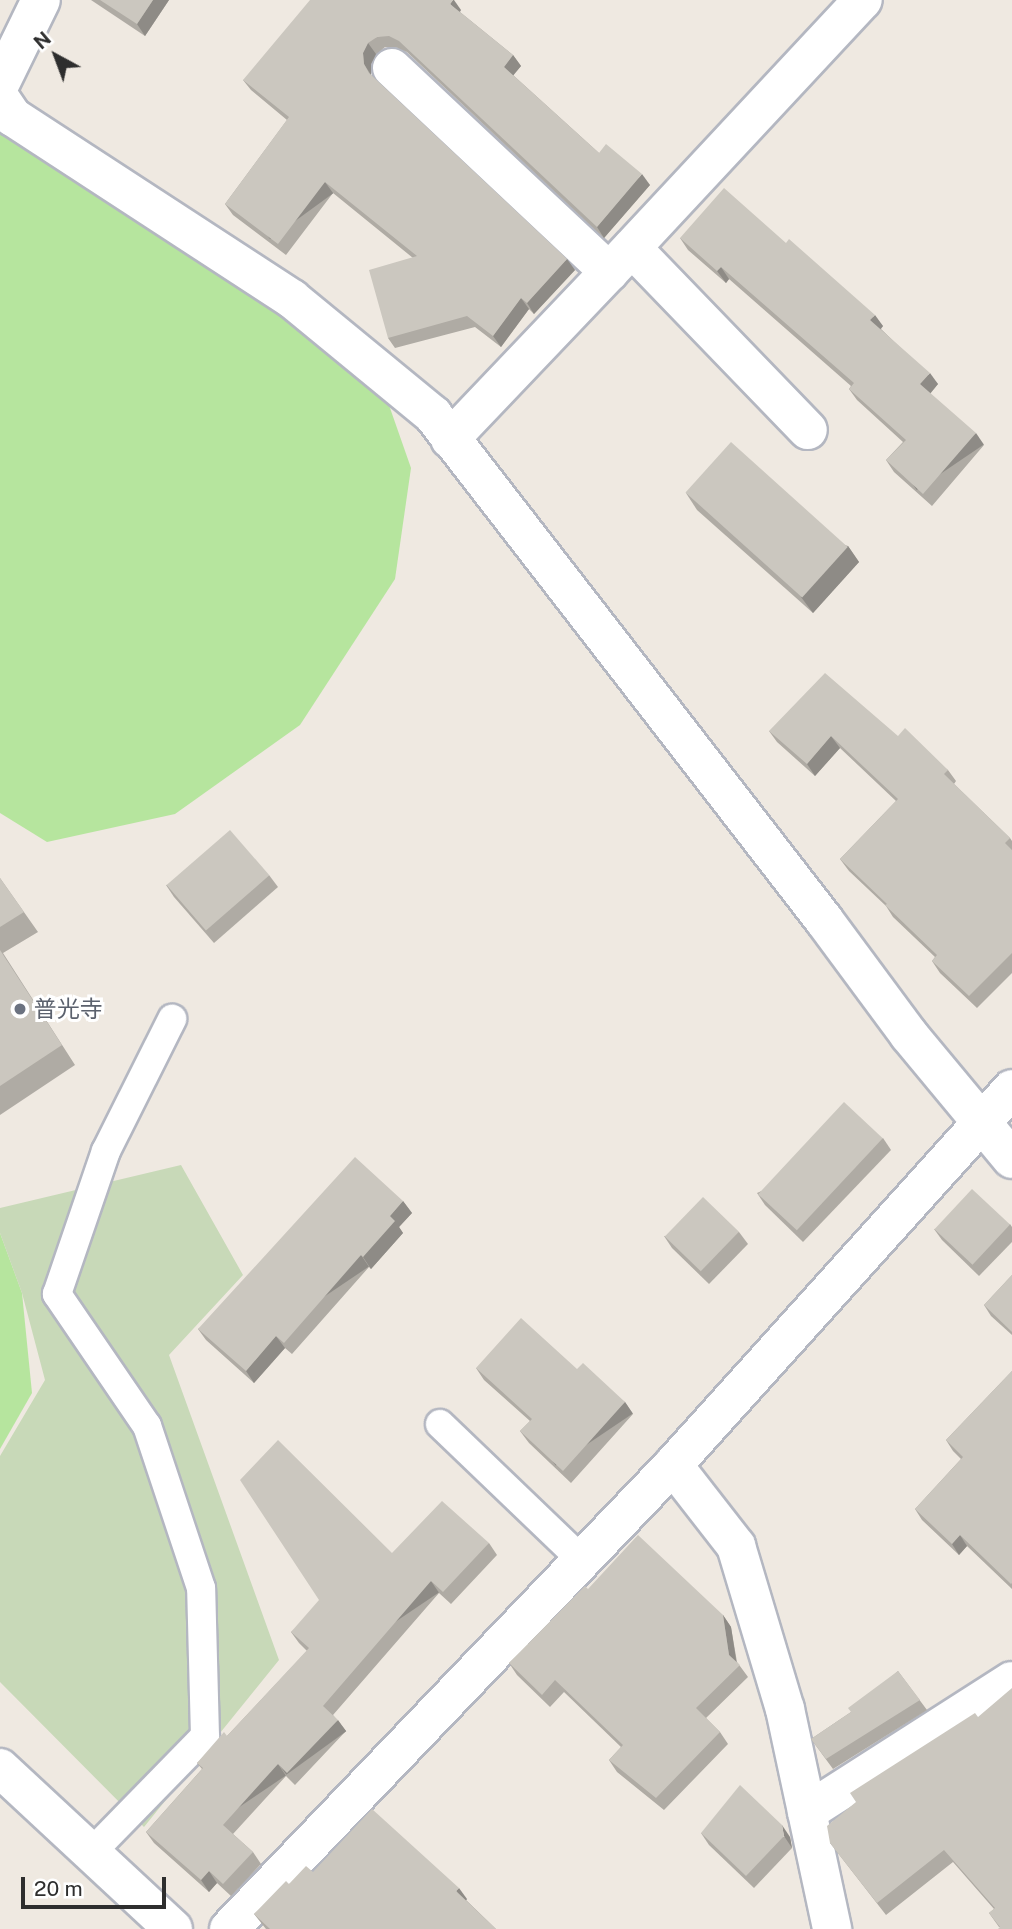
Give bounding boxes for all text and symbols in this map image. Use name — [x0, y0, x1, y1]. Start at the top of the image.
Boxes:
north arrow — [21, 21, 91, 91]
text: N — [29, 27, 55, 53]
place label: 普光寺 — [34, 995, 103, 1023]
marker: 普光寺 — [12, 1001, 28, 1017]
scale bar — [24, 1862, 170, 1906]
text: 20 m — [34, 1876, 83, 1901]

